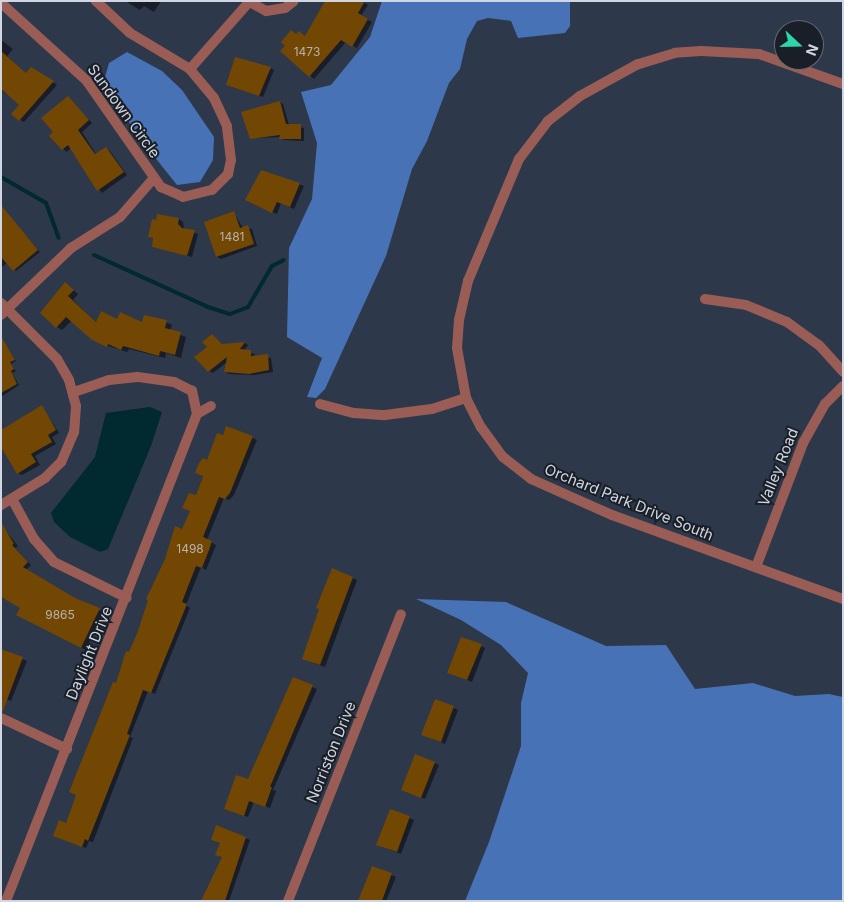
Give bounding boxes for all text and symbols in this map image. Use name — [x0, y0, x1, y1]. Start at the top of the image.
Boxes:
north arrow — [774, 20, 824, 70]
text: N — [803, 42, 822, 58]
house number: 1473 — [294, 45, 320, 59]
street label: Sundown Circle — [84, 61, 164, 161]
house number: 1481 — [220, 230, 244, 244]
street label: Valley Road — [754, 425, 802, 509]
street label: Orchard Park Drive South — [542, 460, 716, 544]
house number: 1498 — [176, 542, 204, 556]
street label: Daylight Drive — [62, 604, 116, 702]
house number: 9865 — [45, 608, 75, 622]
street label: Norriston Drive — [302, 699, 360, 805]

